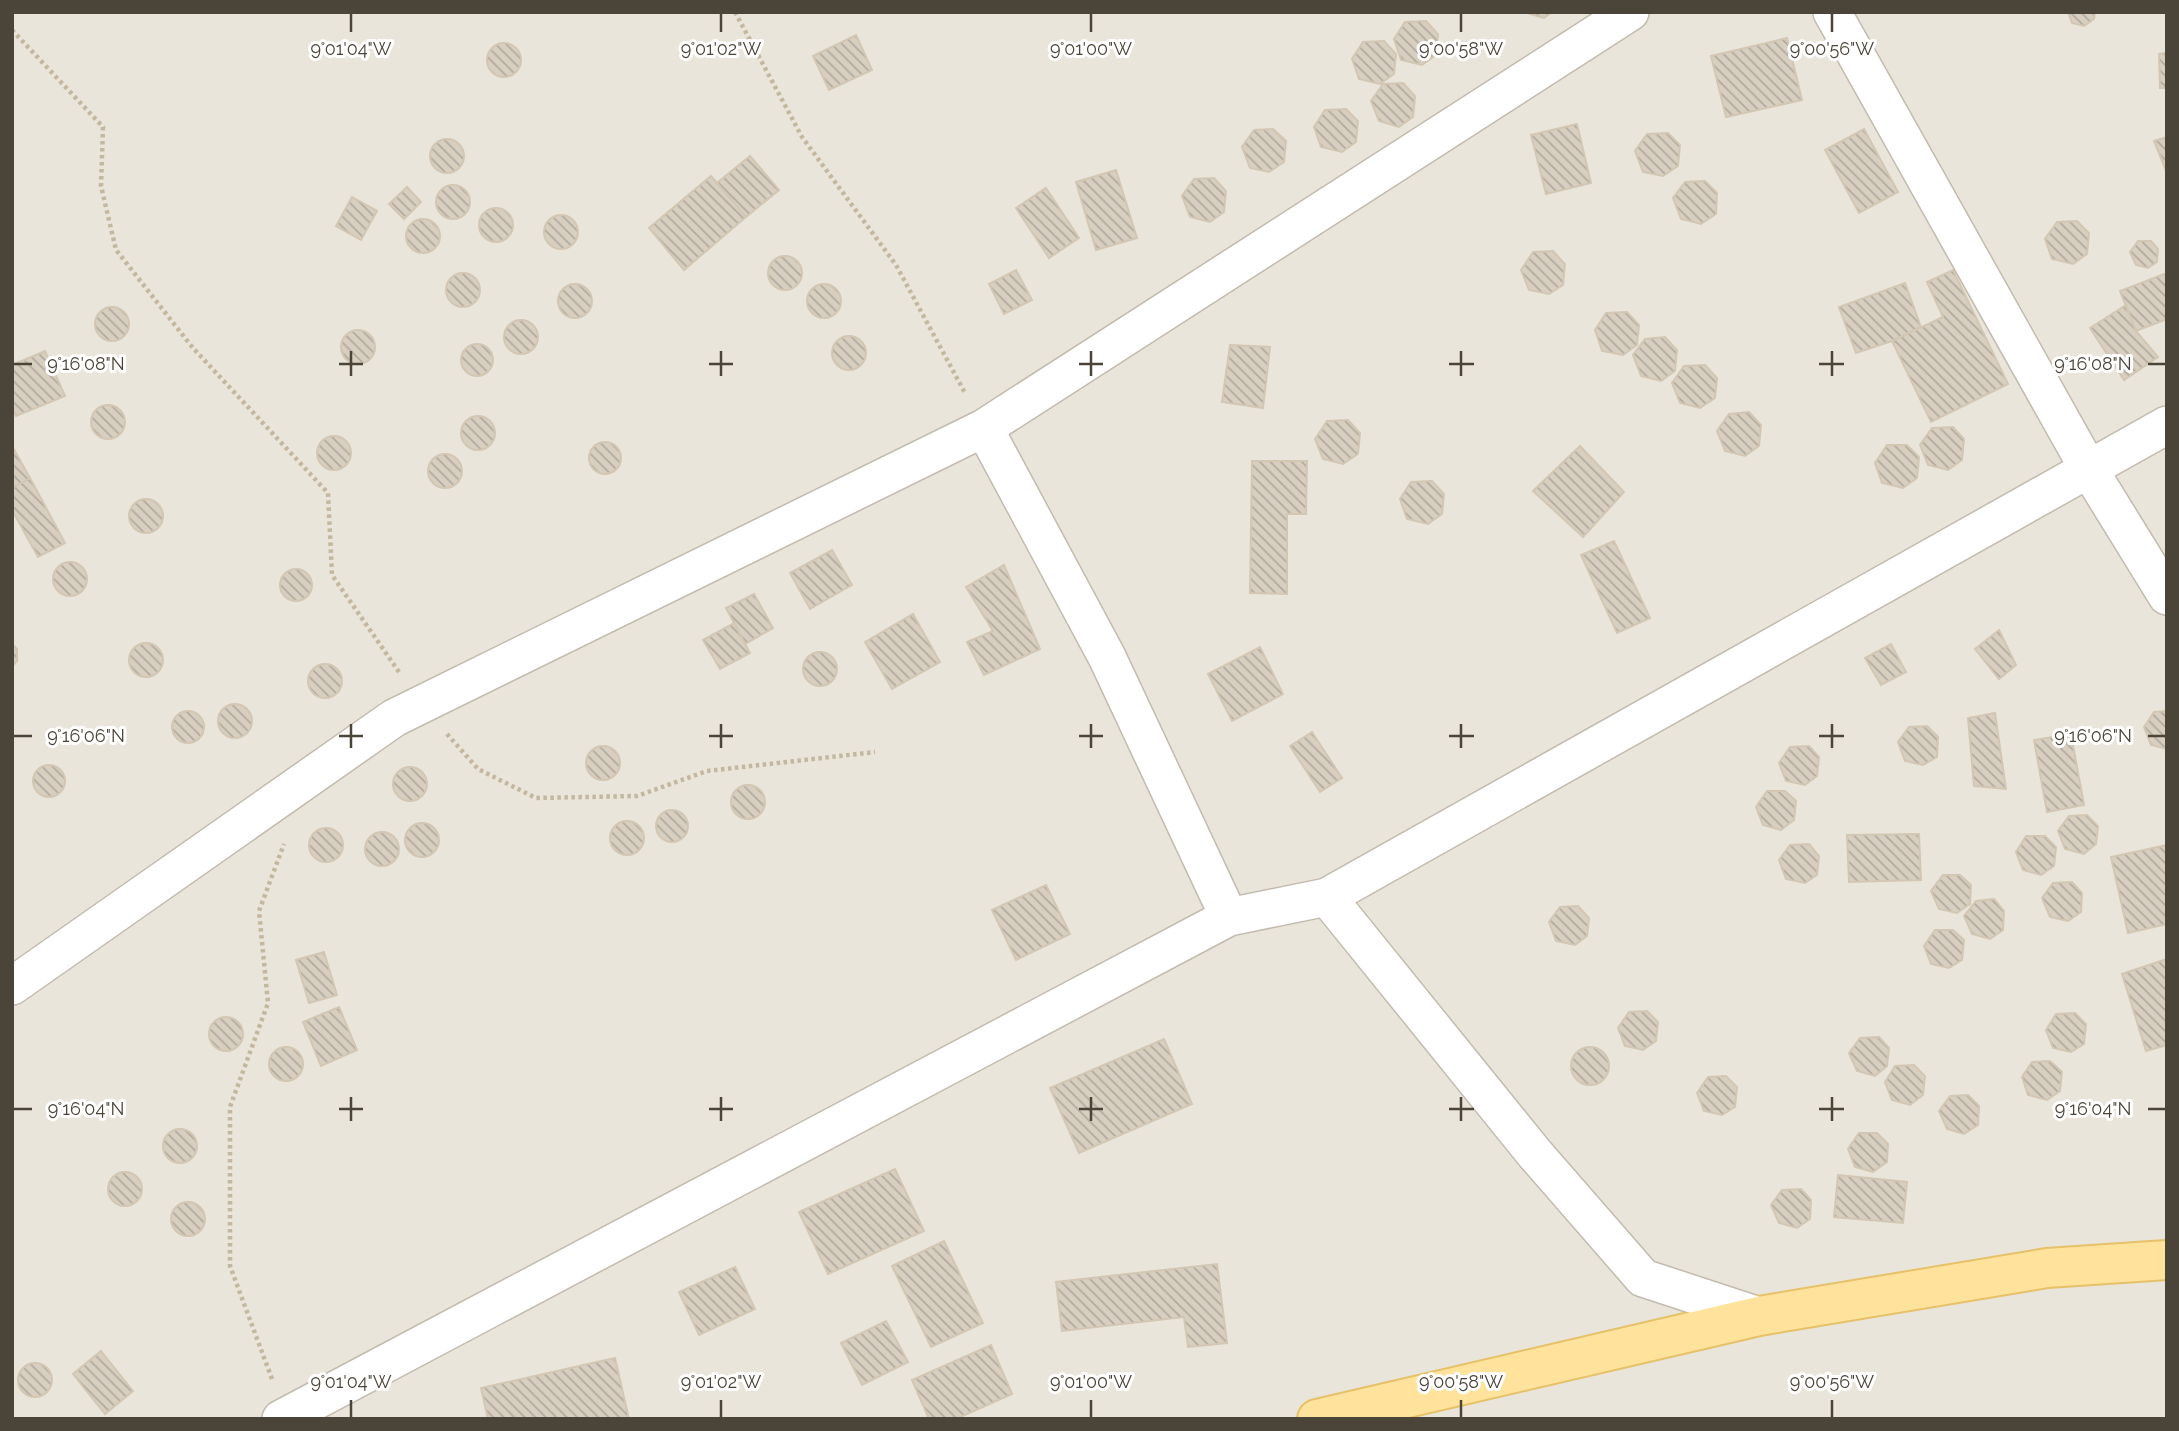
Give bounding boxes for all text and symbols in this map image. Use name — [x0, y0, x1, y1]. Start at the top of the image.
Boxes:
text: 9°01'04"W — [310, 38, 392, 59]
text: 9°01'02"W — [681, 38, 762, 59]
text: 9°01'00"W — [1050, 38, 1132, 59]
text: 9°00'58"W — [1419, 38, 1503, 59]
text: 9°00'56"W — [1790, 38, 1874, 59]
text: 9°16'08"N — [47, 353, 125, 374]
text: 9°16'08"N — [2054, 353, 2132, 374]
text: 9°16'06"N — [47, 725, 125, 746]
text: 9°16'06"N — [2054, 725, 2132, 746]
text: 9°16'04"N — [48, 1098, 124, 1119]
text: 9°16'04"N — [2055, 1098, 2131, 1119]
text: 9°01'04"W — [310, 1371, 392, 1392]
text: 9°01'02"W — [681, 1371, 762, 1392]
text: 9°01'00"W — [1050, 1371, 1132, 1392]
text: 9°00'58"W — [1419, 1371, 1503, 1392]
text: 9°00'56"W — [1790, 1371, 1874, 1392]

